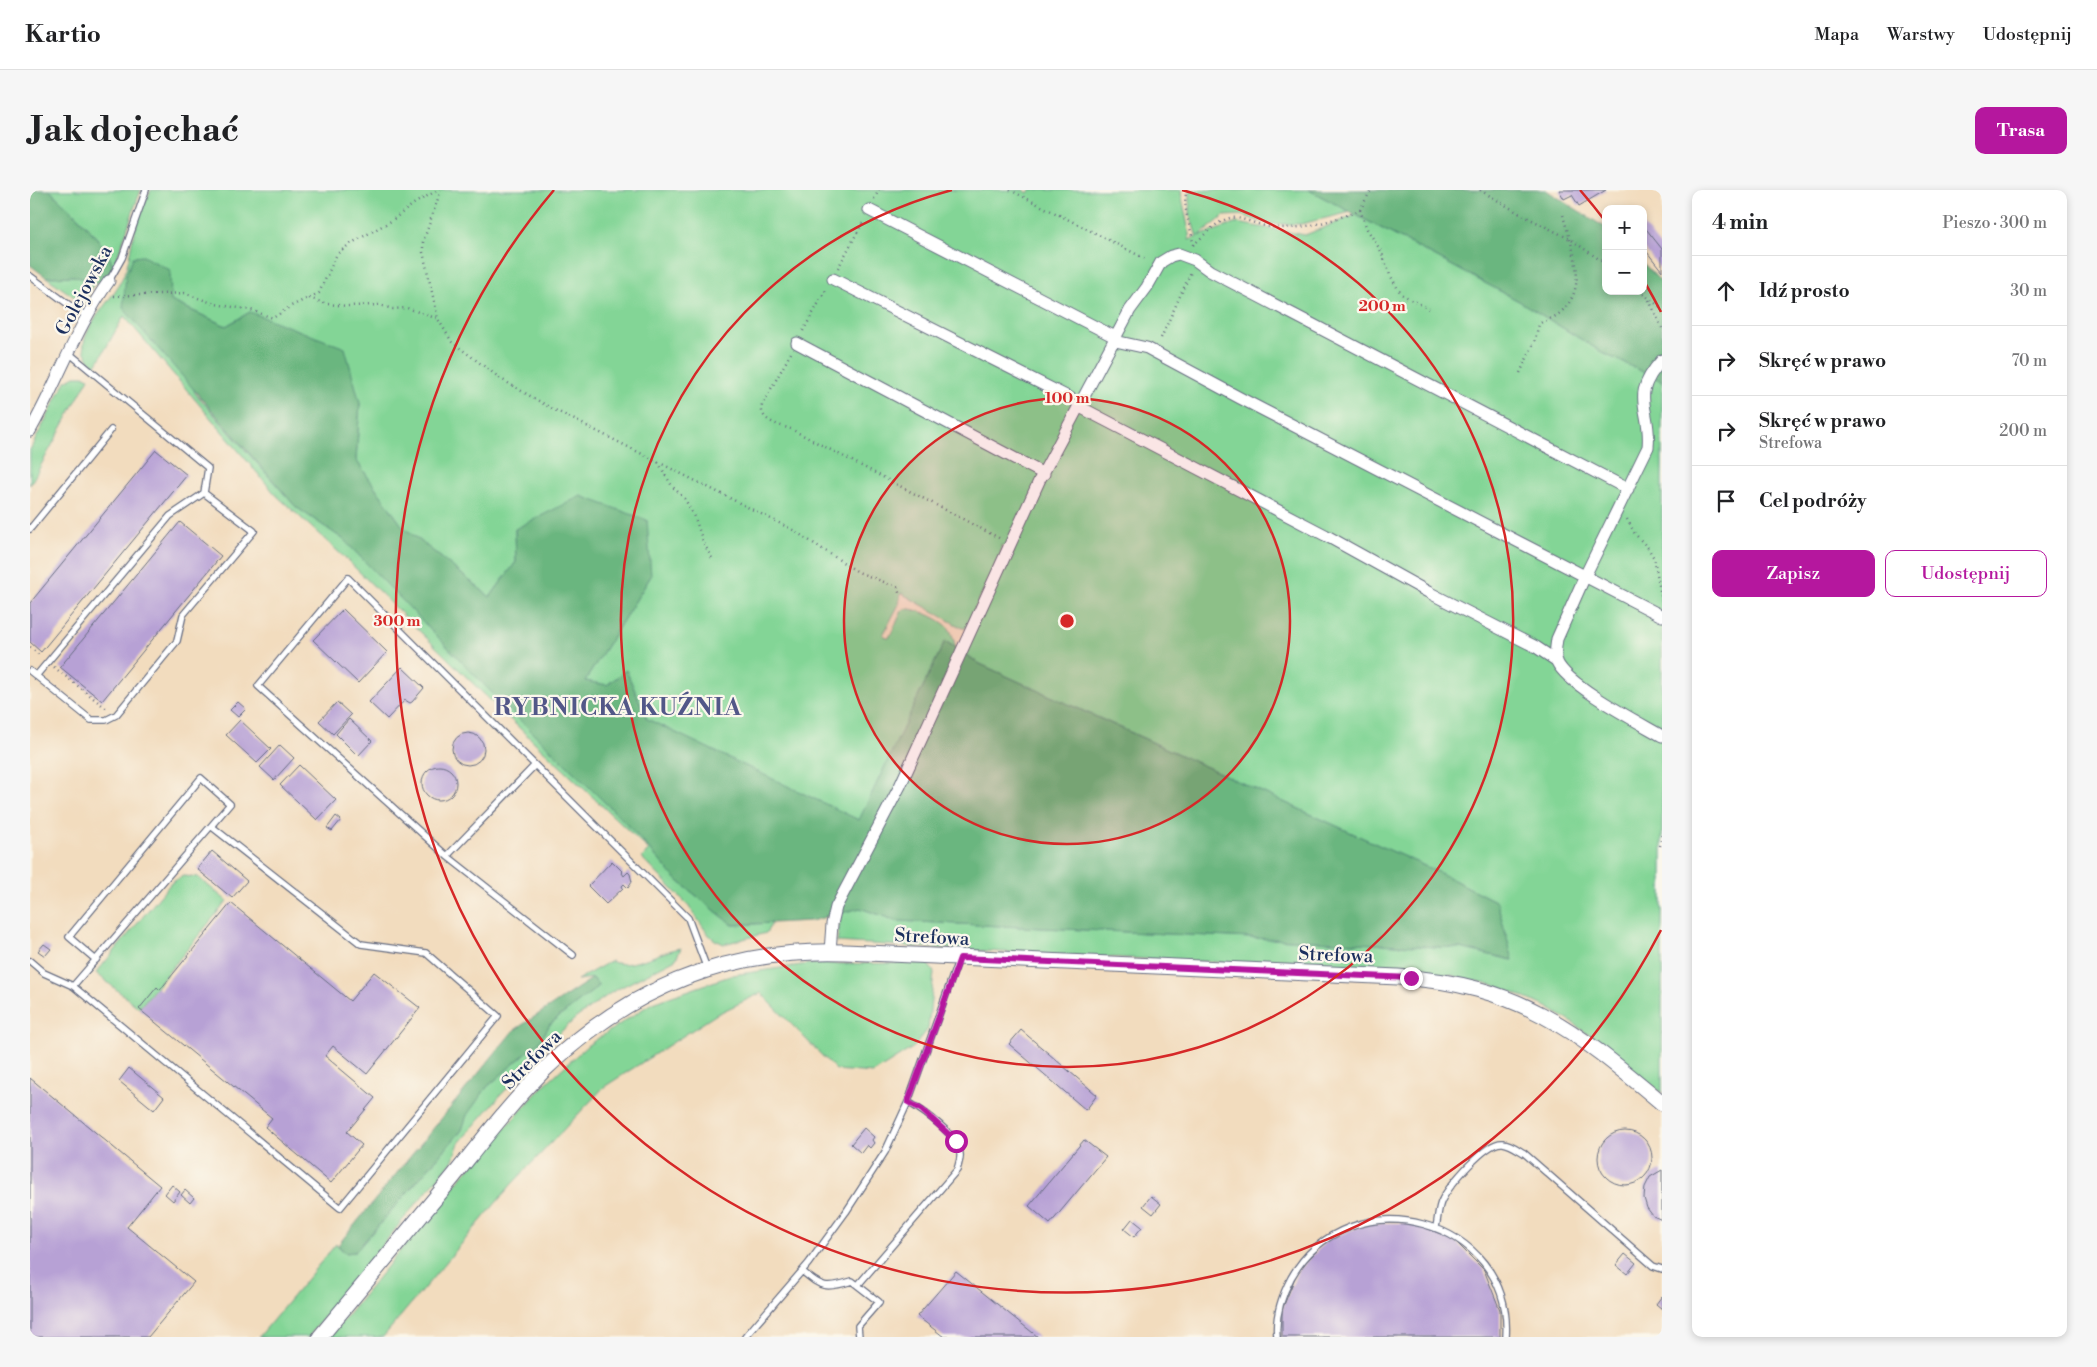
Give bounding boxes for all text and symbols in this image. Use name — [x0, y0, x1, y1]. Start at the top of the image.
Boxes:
text: Kartio — [25, 20, 101, 50]
text: Mapa — [1815, 23, 1859, 46]
text: Warstwy — [1887, 23, 1955, 46]
text: Udostępnij — [1983, 23, 2072, 46]
button: Trasa — [1975, 107, 2067, 154]
text: Jak dojechać — [30, 109, 239, 152]
map controls — [1602, 205, 1647, 295]
button: + — [1602, 205, 1647, 250]
text: 4 min — [1712, 210, 1768, 236]
text: Pieszo · 300 m — [1942, 213, 2047, 233]
street label: Golejowska — [50, 241, 118, 340]
button: − — [1602, 250, 1647, 295]
icon: ahead — [1712, 277, 1740, 305]
text: Idź prosto — [1759, 279, 1850, 303]
text: 30 m — [2010, 281, 2047, 301]
text: 200 m — [1358, 297, 1406, 316]
icon: right — [1712, 347, 1740, 375]
text: Skręć w prawo — [1759, 349, 1886, 373]
text: 70 m — [2011, 351, 2047, 371]
text: 100 m — [1045, 389, 1090, 408]
text: Skręć w prawo — [1759, 409, 1886, 433]
icon: right — [1712, 417, 1740, 445]
text: 200 m — [1999, 421, 2047, 441]
text: Strefowa — [1759, 433, 1822, 453]
icon: arrive — [1712, 487, 1740, 515]
text: Cel podróży — [1759, 489, 1866, 513]
button: Zapisz — [1712, 550, 1875, 597]
button: Udostępnij — [1885, 550, 2047, 597]
text: 300 m — [374, 612, 421, 631]
centre of rings — [1058, 612, 1076, 630]
district label: RYBNICKA KUŹNIA — [494, 691, 742, 723]
street label: Strefowa — [894, 923, 970, 951]
street label: Strefowa — [1298, 942, 1374, 968]
route end — [1400, 967, 1423, 990]
street label: Strefowa — [497, 1024, 567, 1095]
route start — [945, 1130, 968, 1153]

